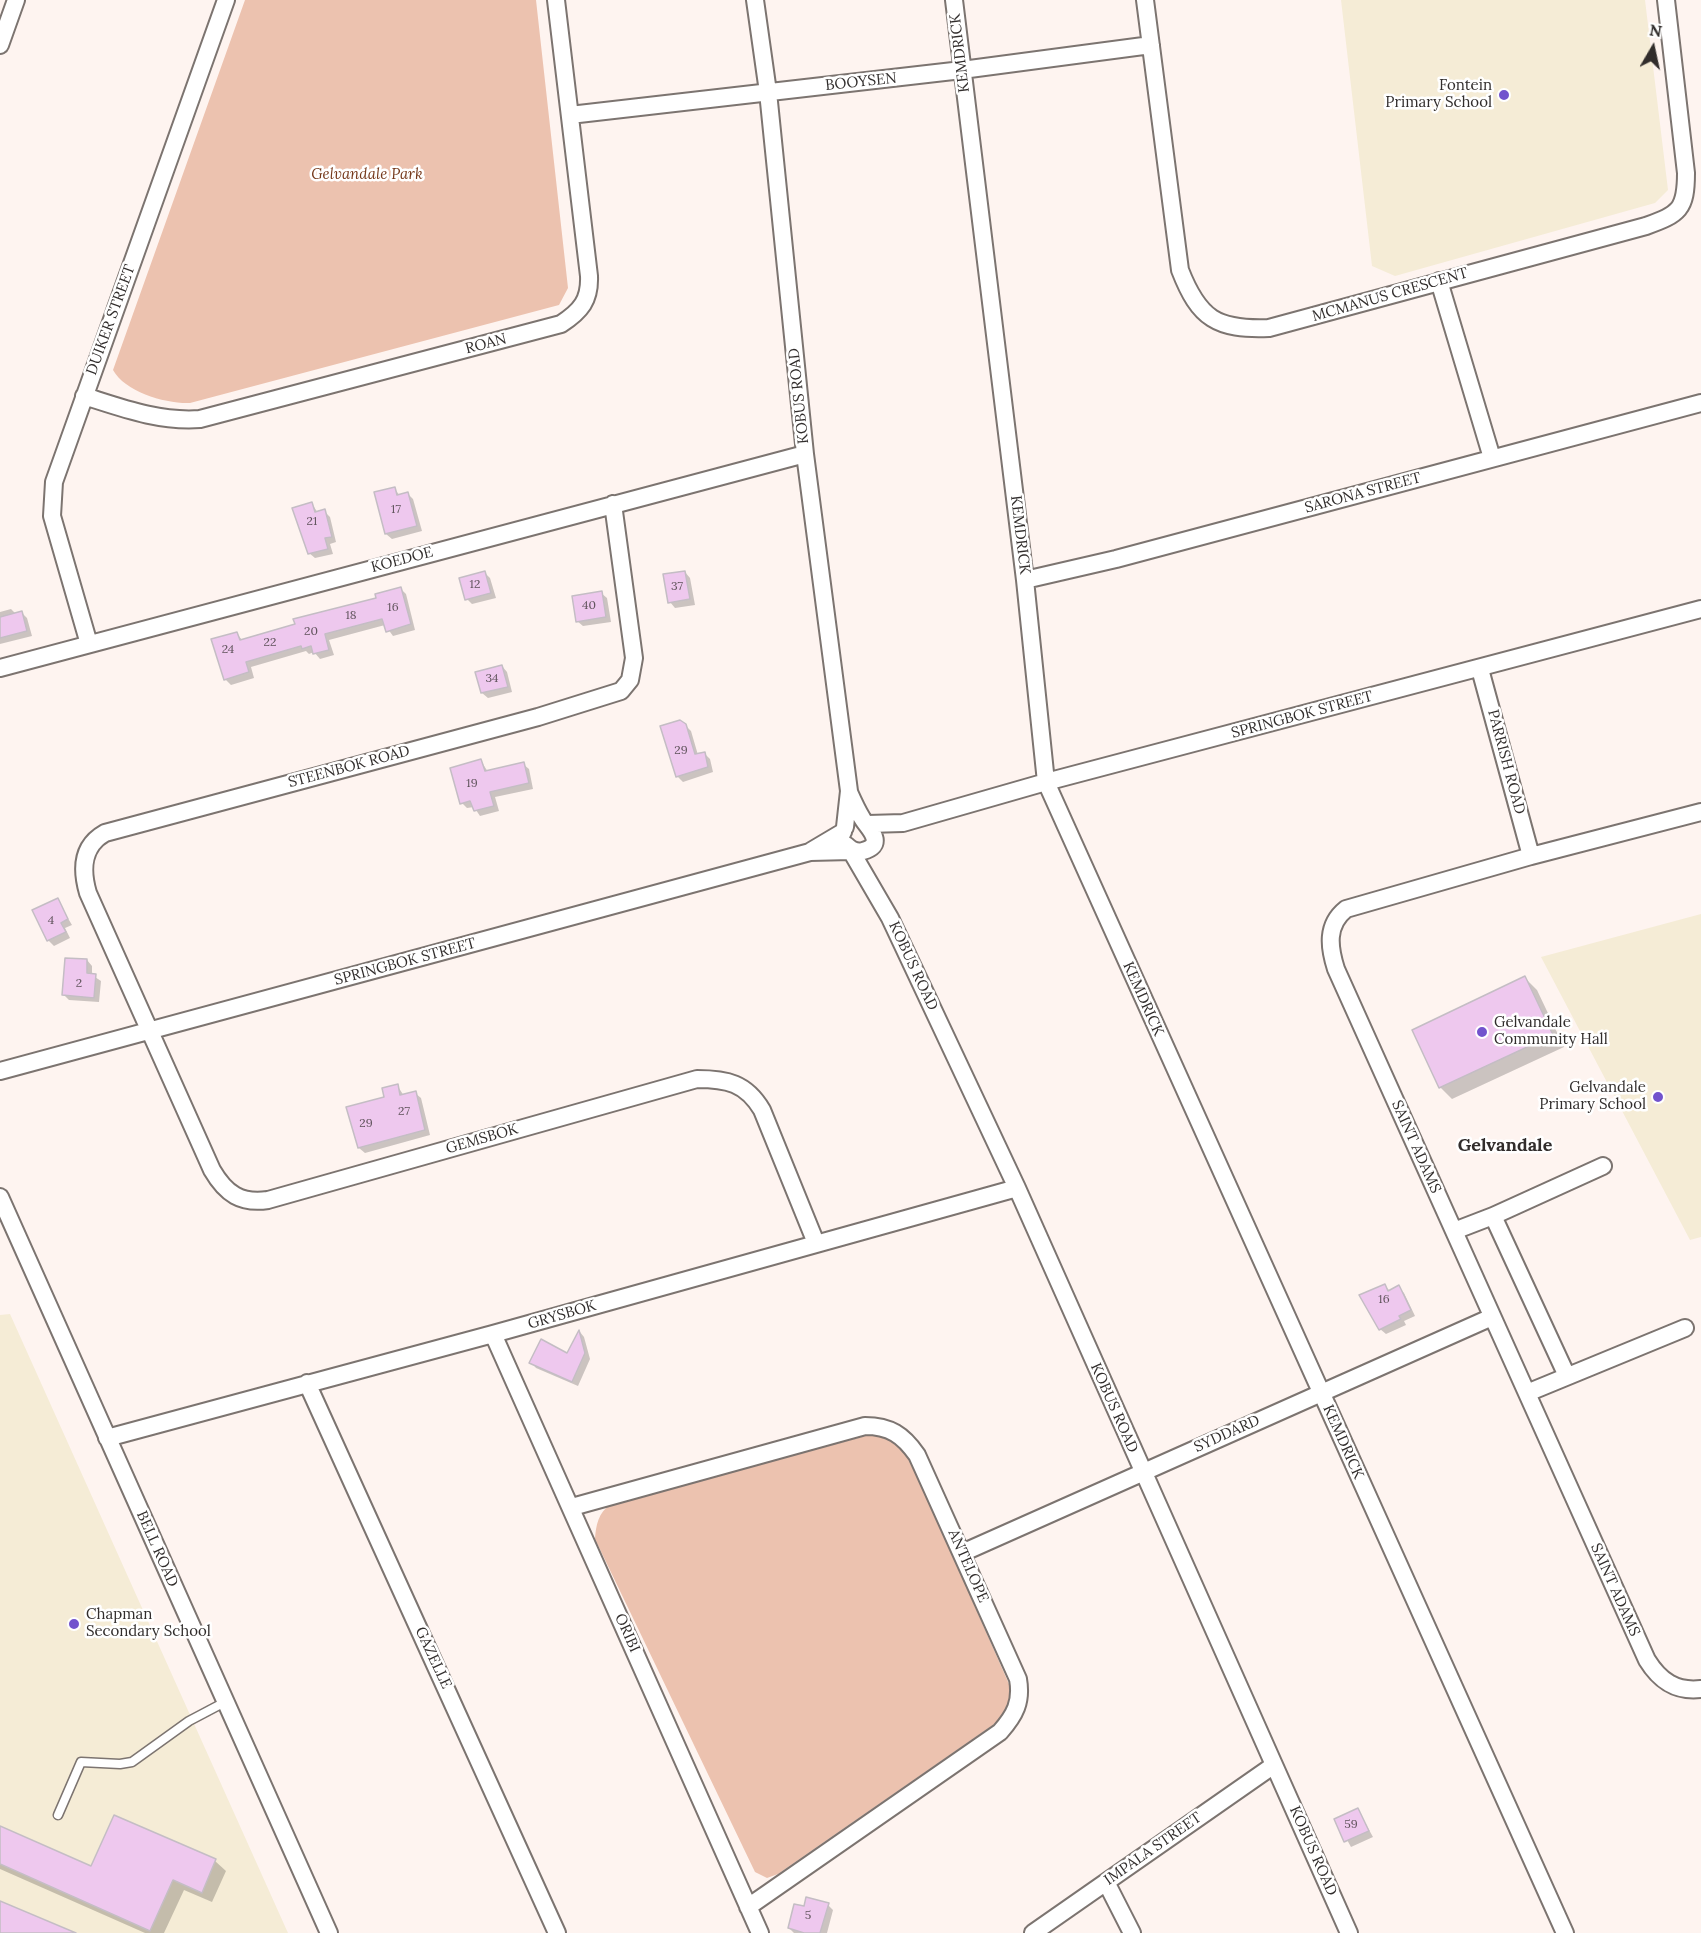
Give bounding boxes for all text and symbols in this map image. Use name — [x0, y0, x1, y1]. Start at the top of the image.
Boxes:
street label: KEMDRICK — [946, 12, 974, 94]
north arrow — [1623, 18, 1683, 78]
text: N — [1648, 19, 1663, 41]
street label: BOOYSEN — [824, 69, 898, 95]
place label: Fontein Primary School — [1385, 77, 1492, 112]
marker: Fontein Primary School — [1497, 88, 1511, 102]
park label: Gelvandale Park — [311, 166, 423, 184]
street label: DUIKER STREET — [83, 262, 139, 378]
street label: MCMANUS CRESCENT — [1310, 264, 1470, 326]
street label: ROAN — [463, 330, 509, 358]
street label: KOBUS ROAD — [785, 347, 813, 445]
street label: SARONA STREET — [1303, 469, 1423, 517]
street label: KEMDRICK — [1006, 494, 1034, 576]
house number: 17 — [391, 503, 401, 517]
house number: 21 — [307, 515, 317, 529]
street label: KOEDOE — [369, 543, 435, 577]
house number: 12 — [470, 578, 480, 592]
house number: 37 — [671, 580, 683, 594]
house number: 40 — [582, 599, 596, 613]
house number: 16 — [387, 601, 399, 615]
house number: 18 — [345, 609, 357, 623]
house number: 20 — [304, 625, 318, 639]
house number: 22 — [264, 636, 276, 650]
house number: 24 — [222, 643, 234, 657]
house number: 34 — [485, 672, 499, 686]
street label: SPRINGBOK STREET — [1229, 687, 1375, 743]
street label: PARRISH ROAD — [1483, 708, 1529, 816]
street label: STEENBOK ROAD — [286, 742, 412, 792]
house number: 29 — [674, 744, 688, 758]
house number: 19 — [466, 777, 478, 791]
house number: 4 — [48, 914, 54, 928]
street label: KOBUS ROAD — [884, 919, 942, 1013]
street label: SPRINGBOK STREET — [332, 934, 478, 990]
street label: KEMDRICK — [1119, 959, 1167, 1039]
house number: 2 — [76, 977, 82, 991]
place label: Gelvandale Community Hall — [1494, 1014, 1608, 1049]
marker: Gelvandale Community Hall — [1475, 1025, 1489, 1039]
place label: Gelvandale Primary School — [1539, 1079, 1646, 1114]
marker: Gelvandale Primary School — [1651, 1090, 1665, 1104]
street label: SAINT ADAMS — [1387, 1098, 1445, 1196]
house number: 27 — [398, 1105, 410, 1119]
house number: 29 — [359, 1117, 373, 1131]
street label: GEMSBOK — [444, 1120, 520, 1158]
district label: Gelvandale — [1458, 1135, 1552, 1157]
house number: 16 — [1378, 1293, 1390, 1307]
street label: GRYSBOK — [526, 1297, 598, 1333]
street label: KOBUS ROAD — [1086, 1360, 1142, 1456]
street label: KEMDRICK — [1319, 1402, 1367, 1482]
street label: SYDDARD — [1191, 1412, 1263, 1456]
street label: BELL ROAD — [132, 1508, 182, 1590]
street label: ANTELOPE — [944, 1527, 992, 1605]
street label: SAINT ADAMS — [1586, 1541, 1644, 1639]
place label: Chapman Secondary School — [86, 1606, 211, 1641]
street label: ORIBI — [611, 1611, 643, 1655]
marker: Chapman Secondary School — [67, 1617, 81, 1631]
street label: GAZELLE — [411, 1624, 455, 1692]
street label: KOBUS ROAD — [1285, 1803, 1341, 1899]
street label: IMPALA STREET — [1101, 1809, 1205, 1889]
house number: 59 — [1344, 1818, 1358, 1832]
house number: 5 — [805, 1909, 811, 1923]

